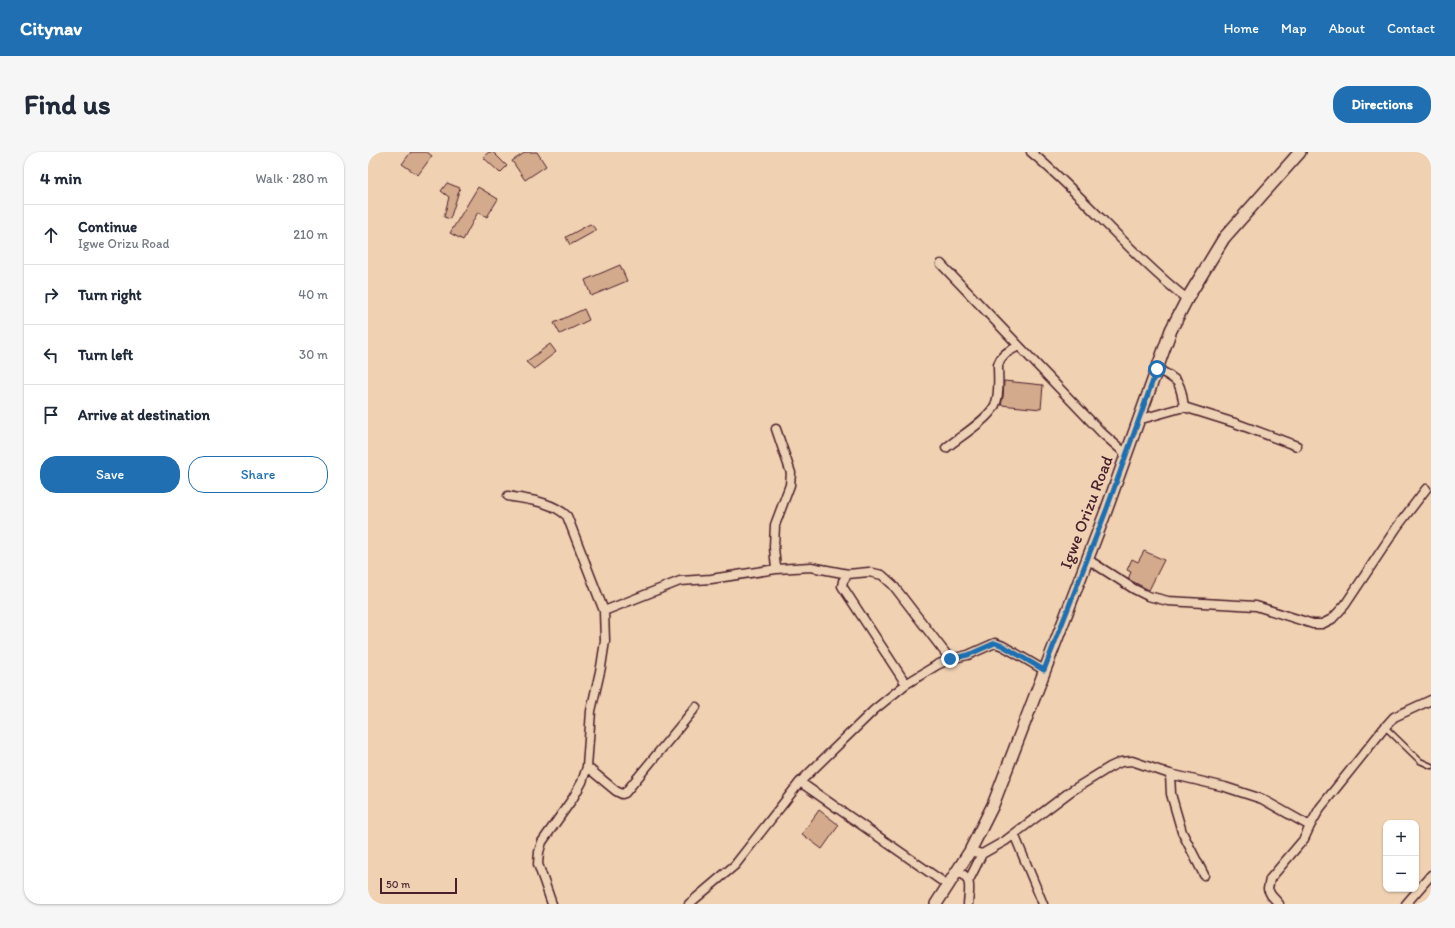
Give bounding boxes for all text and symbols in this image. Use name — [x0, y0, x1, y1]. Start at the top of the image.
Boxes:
text: Citynav — [20, 17, 82, 40]
text: Home — [1224, 20, 1259, 37]
text: Map — [1281, 20, 1307, 37]
text: About — [1329, 20, 1365, 37]
text: Contact — [1387, 20, 1435, 37]
button: Directions — [1333, 86, 1431, 123]
text: Find us — [24, 87, 111, 121]
text: 4 min — [40, 168, 82, 188]
text: Walk · 280 m — [255, 171, 328, 186]
text: Continue — [78, 218, 137, 236]
icon: ahead — [40, 224, 62, 246]
text: 210 m — [293, 227, 328, 242]
text: Igwe Orizu Road — [78, 236, 169, 251]
icon: right — [40, 284, 62, 306]
text: Turn right — [78, 286, 142, 304]
text: 40 m — [298, 287, 328, 302]
icon: left — [40, 344, 62, 366]
text: Turn left — [78, 346, 133, 364]
text: 30 m — [299, 347, 328, 362]
route start — [1148, 360, 1166, 378]
icon: arrive — [40, 404, 62, 426]
text: Arrive at destination — [78, 406, 210, 424]
street label: Igwe Orizu Road — [1055, 453, 1117, 571]
button: Save — [40, 456, 180, 493]
button: Share — [188, 456, 328, 493]
route end — [941, 650, 959, 668]
map controls — [1383, 820, 1419, 892]
button: + — [1383, 820, 1419, 856]
button: − — [1383, 856, 1419, 892]
scale bar — [380, 876, 457, 895]
text: 50 m — [386, 878, 410, 891]

